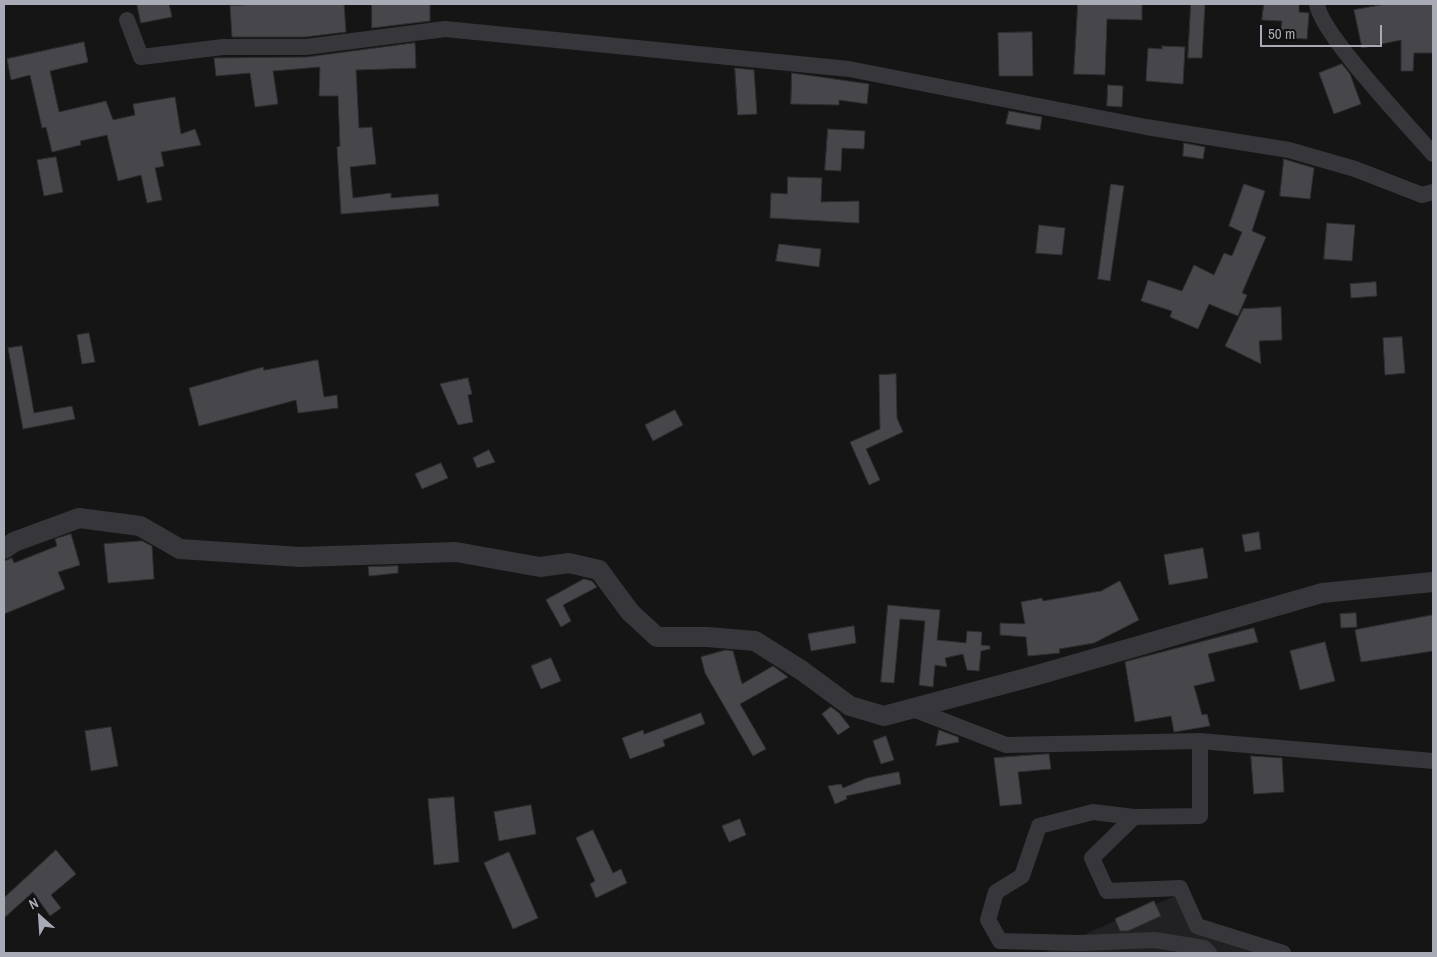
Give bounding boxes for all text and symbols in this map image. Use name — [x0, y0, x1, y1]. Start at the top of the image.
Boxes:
scale bar — [1262, 15, 1384, 47]
text: 50 m — [1268, 23, 1295, 44]
north arrow — [15, 892, 65, 942]
text: N — [26, 894, 41, 913]

